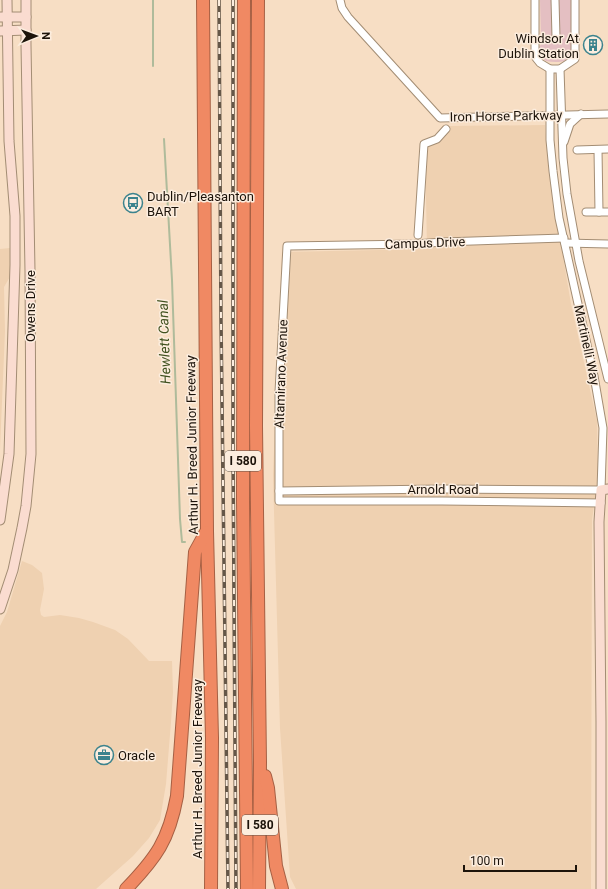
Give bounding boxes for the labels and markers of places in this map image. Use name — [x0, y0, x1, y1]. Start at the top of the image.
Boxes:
place label: Windsor At Dublin Station — [498, 31, 579, 61]
building icon: Windsor At Dublin Station — [582, 34, 604, 56]
place label: Dublin/Pleasanton BART — [147, 189, 254, 219]
bus stop icon: Dublin/Pleasanton BART — [122, 192, 144, 214]
office icon: Oracle — [93, 744, 115, 766]
place label: Oracle — [118, 748, 155, 763]

